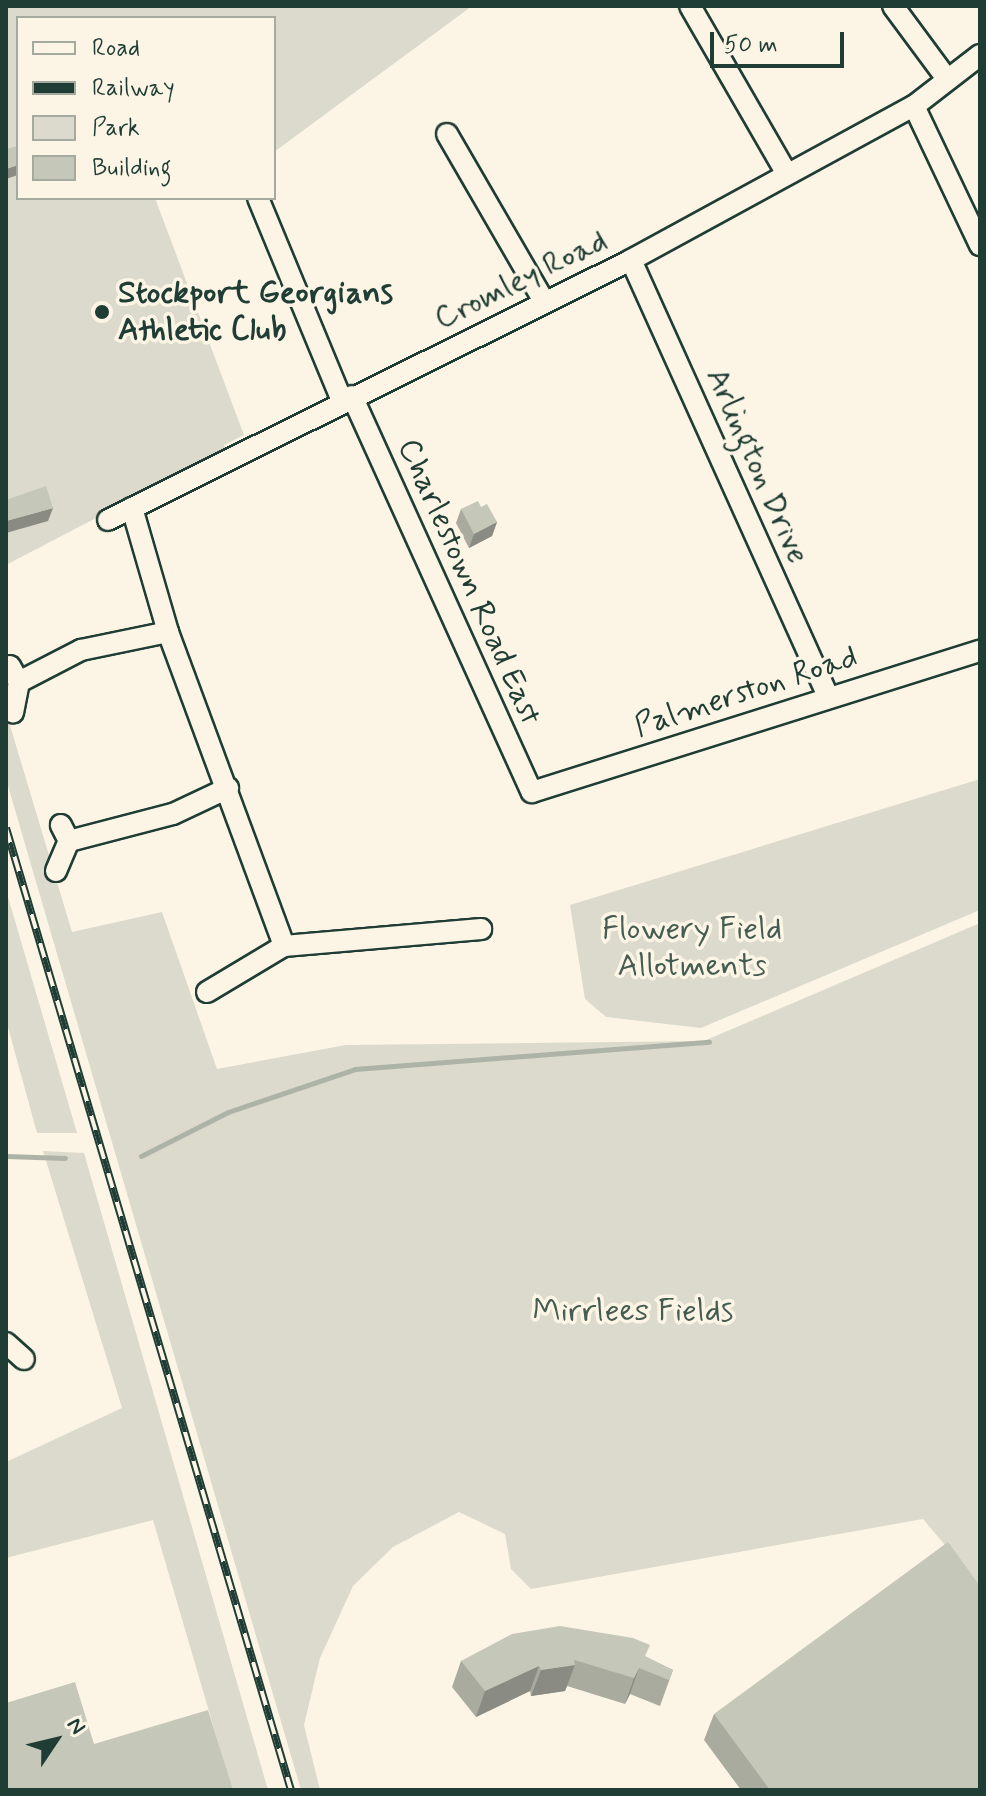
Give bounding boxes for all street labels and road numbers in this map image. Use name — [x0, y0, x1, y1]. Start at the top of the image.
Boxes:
street label: Cromley Road — [430, 222, 612, 338]
street label: Arlington Drive — [697, 364, 817, 568]
street label: Charlestown Road East — [389, 434, 549, 730]
street label: Palmerston Road — [631, 638, 861, 746]

